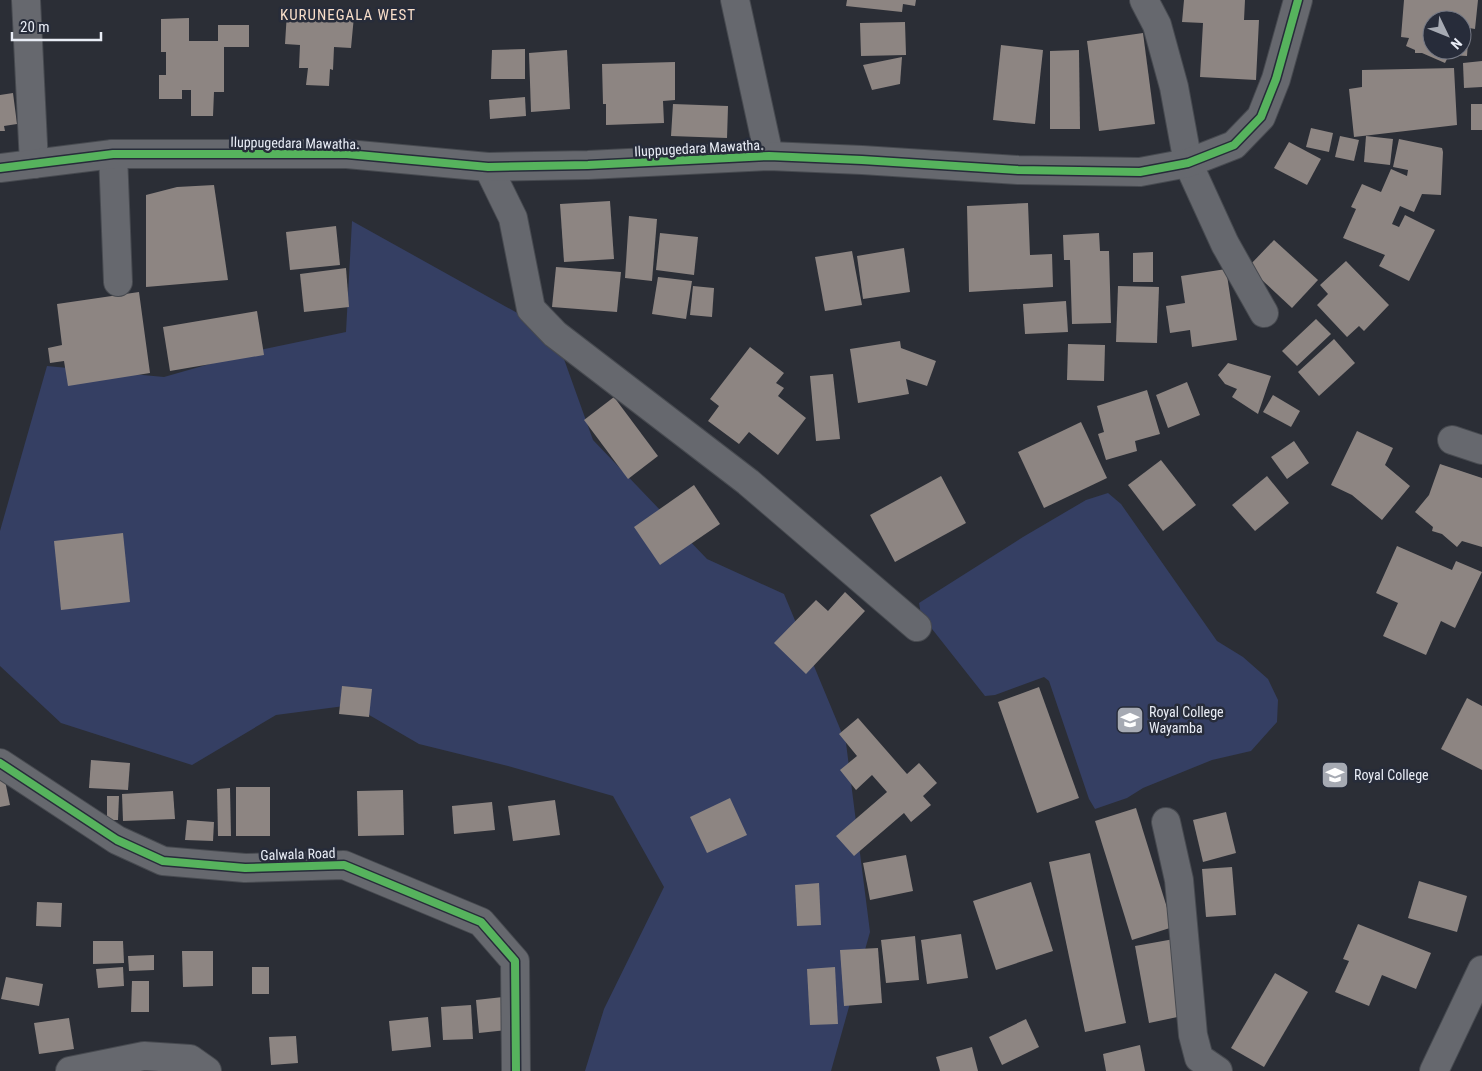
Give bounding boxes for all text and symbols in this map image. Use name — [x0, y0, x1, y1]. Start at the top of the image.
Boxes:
district label: KURUNEGALA WEST — [280, 6, 416, 24]
scale bar — [12, 10, 101, 42]
north arrow — [1422, 10, 1472, 60]
text: 20 m — [20, 18, 50, 36]
text: N — [1448, 35, 1465, 52]
street label: Iluppugedara Mawatha. — [230, 134, 360, 152]
street label: Iluppugedara Mawatha. — [634, 137, 764, 159]
place label: Royal College Wayamba — [1149, 704, 1224, 736]
school or university icon: Royal College Wayamba — [1115, 705, 1145, 735]
school or university icon: Royal College — [1320, 760, 1350, 790]
place label: Royal College — [1354, 767, 1429, 783]
street label: Galwala Road — [260, 845, 336, 863]

